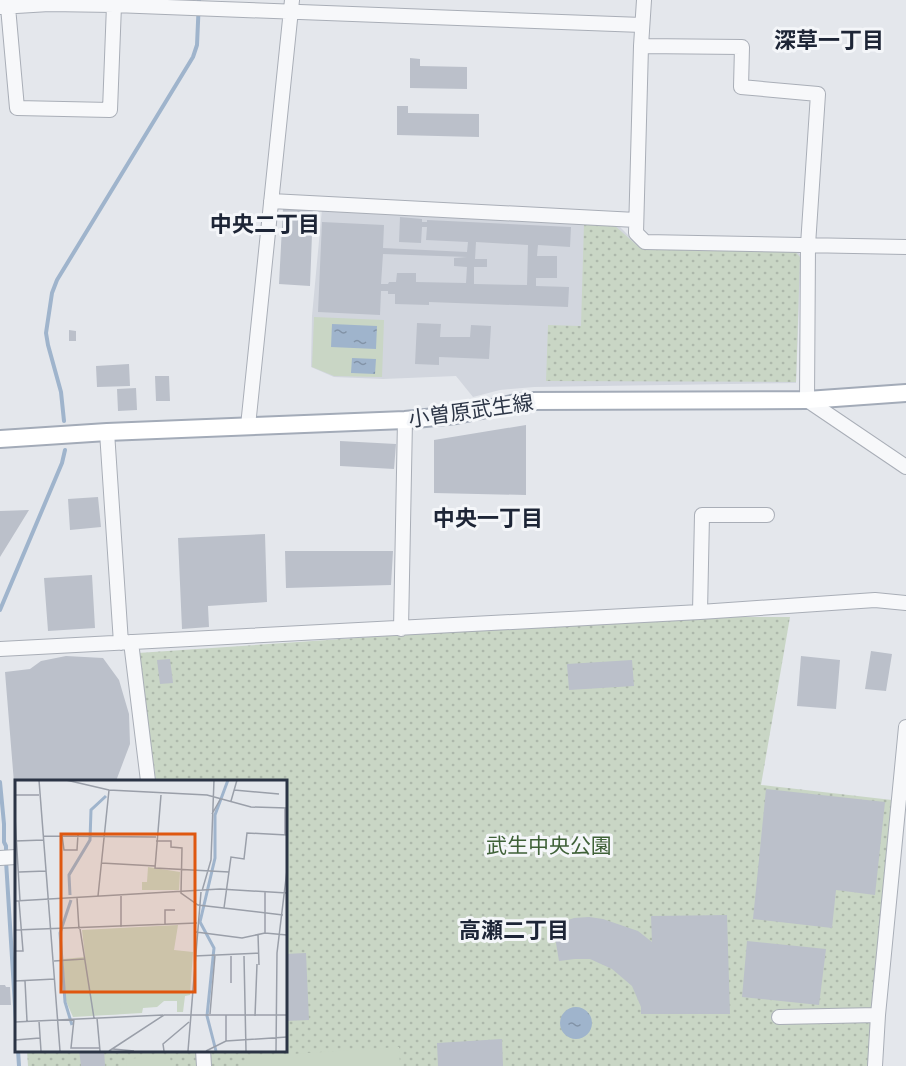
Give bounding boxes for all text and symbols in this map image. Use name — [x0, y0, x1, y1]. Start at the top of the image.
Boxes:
district label: 深草一丁目 — [774, 26, 884, 54]
district label: 中央二丁目 — [210, 210, 320, 238]
street label: 小曽原武生線 — [407, 388, 535, 433]
district label: 中央一丁目 — [433, 504, 543, 532]
inset map — [15, 780, 286, 1051]
park label: 武生中央公園 — [486, 832, 612, 859]
district label: 高瀬二丁目 — [459, 916, 569, 944]

